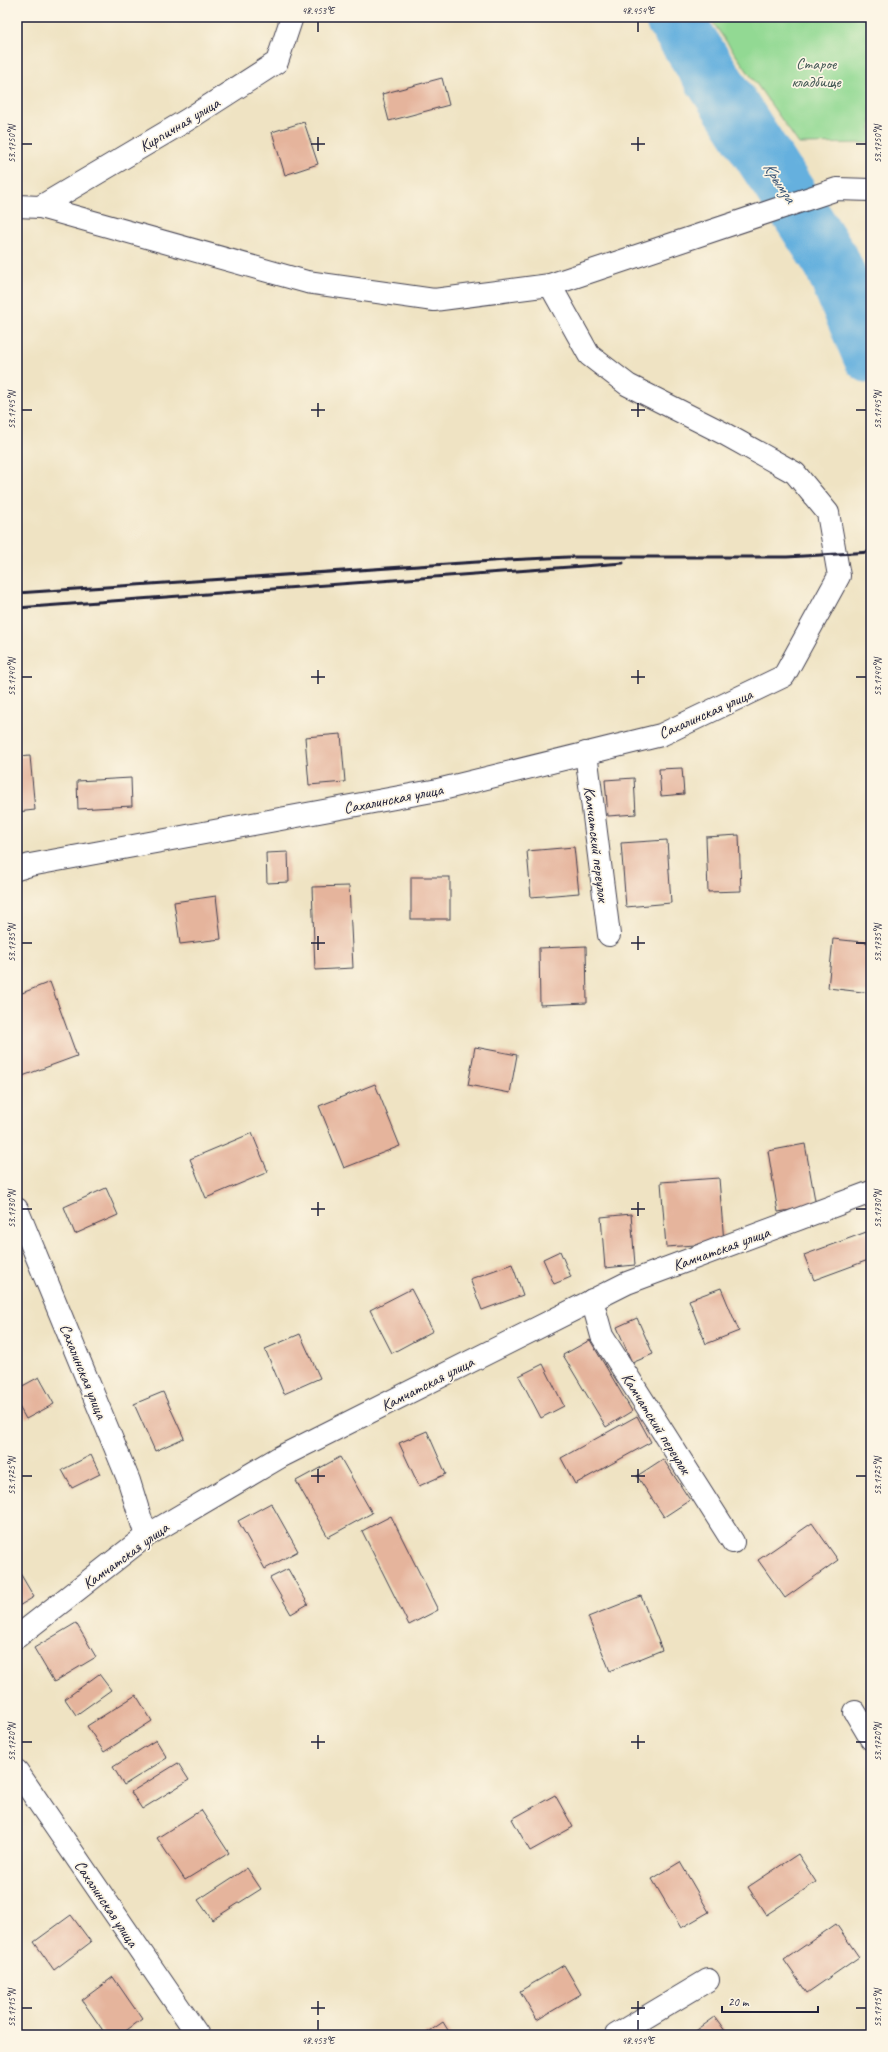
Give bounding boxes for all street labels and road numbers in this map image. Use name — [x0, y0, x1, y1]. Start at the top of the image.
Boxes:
street label: Кирпичная улица — [136, 93, 224, 157]
street label: Сахалинская улица — [655, 684, 757, 744]
street label: Сахалинская улица — [342, 779, 446, 818]
street label: Камчатский переулок — [579, 785, 613, 905]
street label: Камчатская улица — [670, 1222, 773, 1276]
street label: Сахалинская улица — [55, 1321, 112, 1423]
street label: Камчатская улица — [378, 1351, 478, 1416]
street label: Камчатский переулок — [617, 1369, 696, 1480]
street label: Камчатская улица — [79, 1517, 173, 1594]
street label: Сахалинская улица — [70, 1856, 143, 1952]

